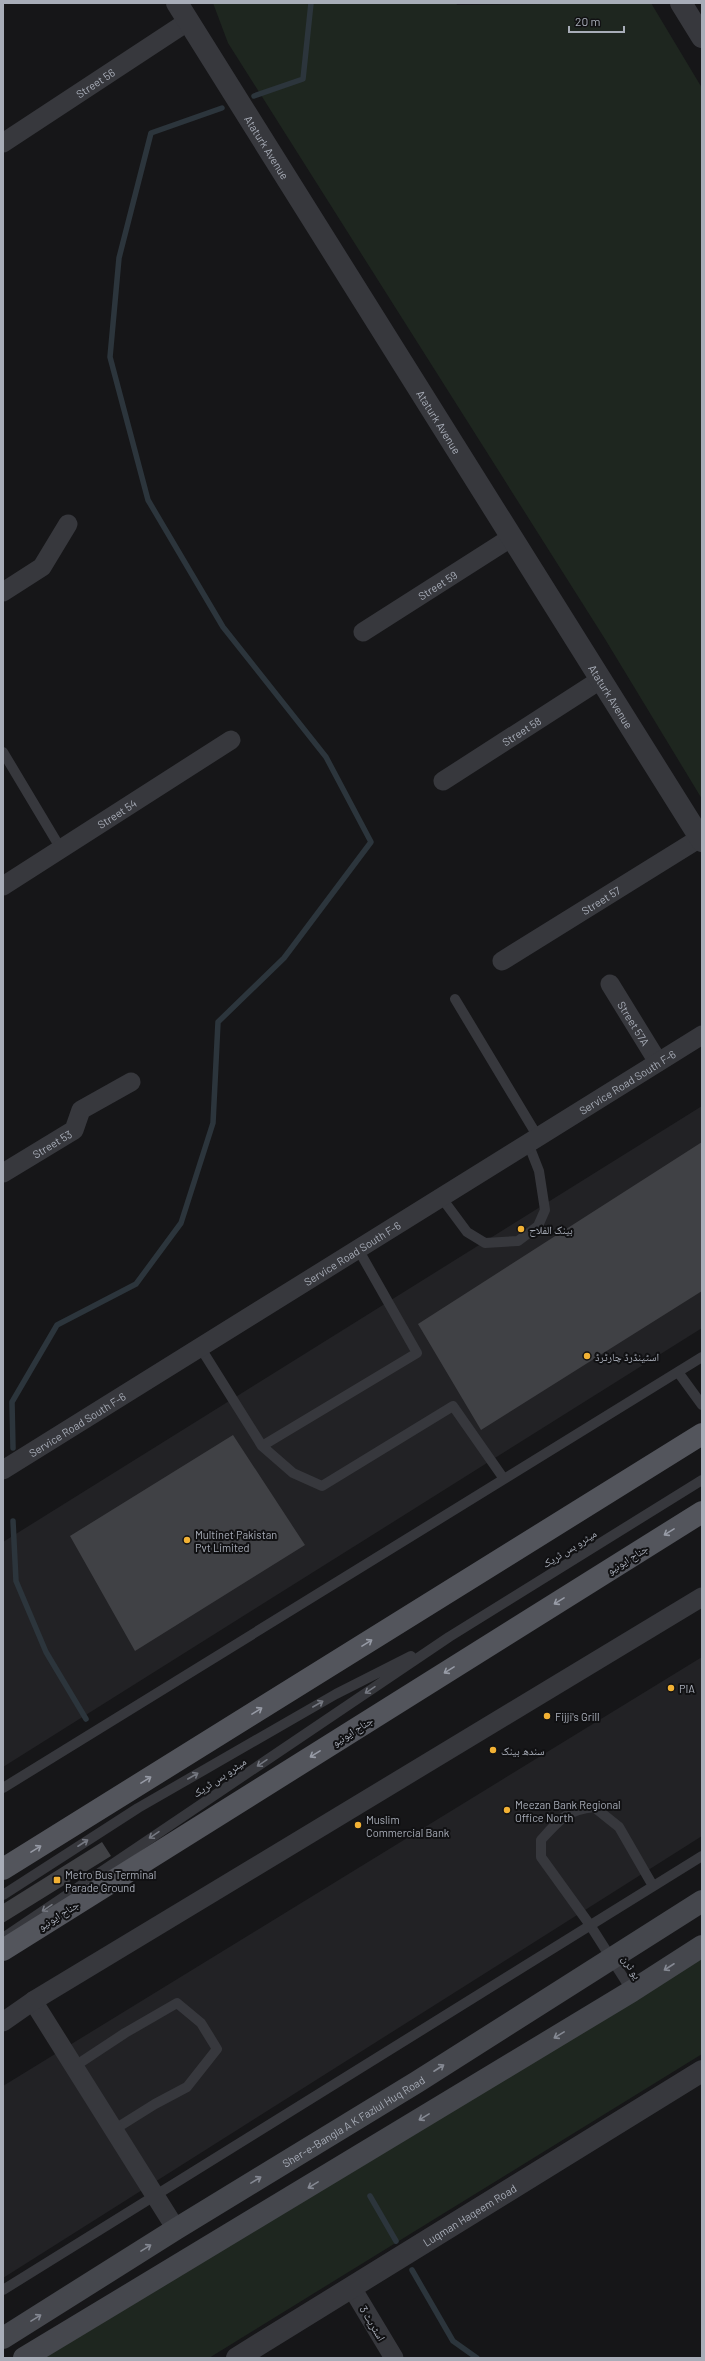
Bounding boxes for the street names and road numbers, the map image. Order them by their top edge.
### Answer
street label: Street 56 [73,65,117,100]
street label: Ataturk Avenue [242,113,292,181]
street label: Ataturk Avenue [414,387,464,456]
street label: Street 59 [415,567,459,602]
street label: Ataturk Avenue [586,662,636,731]
street label: Street 58 [499,713,543,748]
street label: Street 54 [95,796,139,831]
street label: Street 57 [579,883,622,917]
street label: Street 57A [616,999,653,1048]
street label: Service Road South F-6 [576,1047,678,1117]
street label: Street 53 [30,1127,74,1160]
street label: Service Road South F-6 [301,1218,403,1288]
street label: Service Road South F-6 [26,1389,128,1459]
street label: میٹرو بس ٹریک [539,1526,599,1571]
street label: جناح ایونیو [604,1541,650,1578]
street label: جناح ایونیو [329,1713,375,1750]
street label: میٹرو بس ٹریک [190,1754,249,1800]
street label: جناح ایونیو [35,1897,81,1934]
street label: یو ٹرن [619,1953,645,1982]
street label: Sher-e-Bangla A K Fazlul Huq Road [280,2072,427,2169]
street label: Luqman Haqeem Road [420,2181,518,2248]
street label: اسٹریٹ 3 [357,2303,389,2343]

